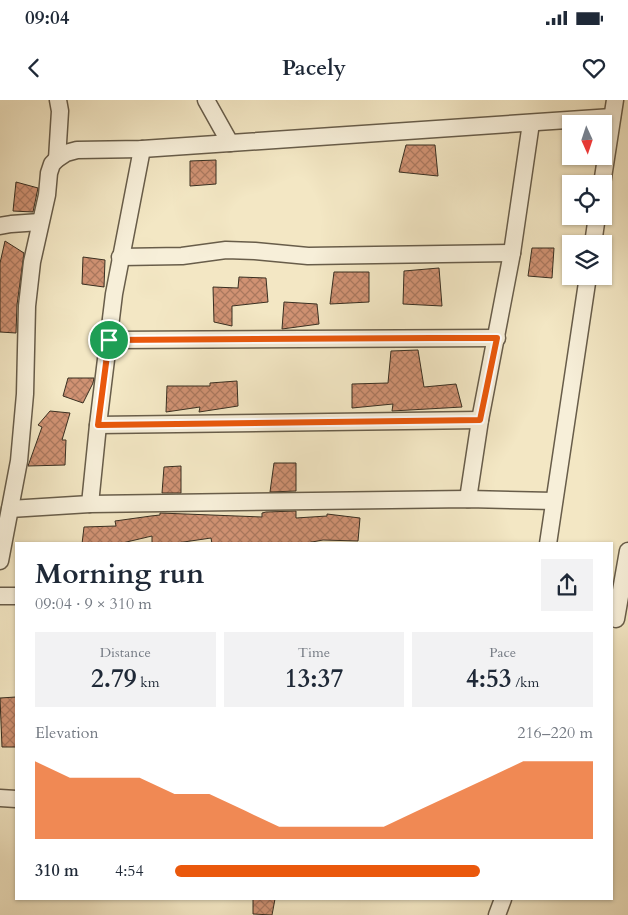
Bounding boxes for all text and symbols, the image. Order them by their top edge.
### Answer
text: 09:04 [25,5,69,31]
text: Pacely [282,53,346,83]
icon: back [20,54,48,82]
icon: heart [580,54,608,82]
north arrow [562,115,612,165]
map controls [562,115,612,285]
button: locate [562,175,612,225]
button: layers [562,235,612,285]
pin [88,319,130,361]
icon: arrive [95,326,123,354]
text: Morning run [35,555,204,593]
button: share [541,559,593,611]
text: 09:04 · 9 × 310 m [35,593,152,615]
text: Distance [100,643,151,662]
text: Time [298,643,330,662]
text: Pace [489,643,516,662]
text: 2.79 [91,662,137,696]
text: 13:37 [285,662,343,696]
text: 4:53 [466,662,512,696]
text: km [137,673,160,692]
text: /km [512,673,539,692]
text: Elevation [35,722,99,744]
text: 216–220 m [517,722,593,744]
text: 310 m [35,860,79,882]
text: 4:54 [115,860,144,882]

